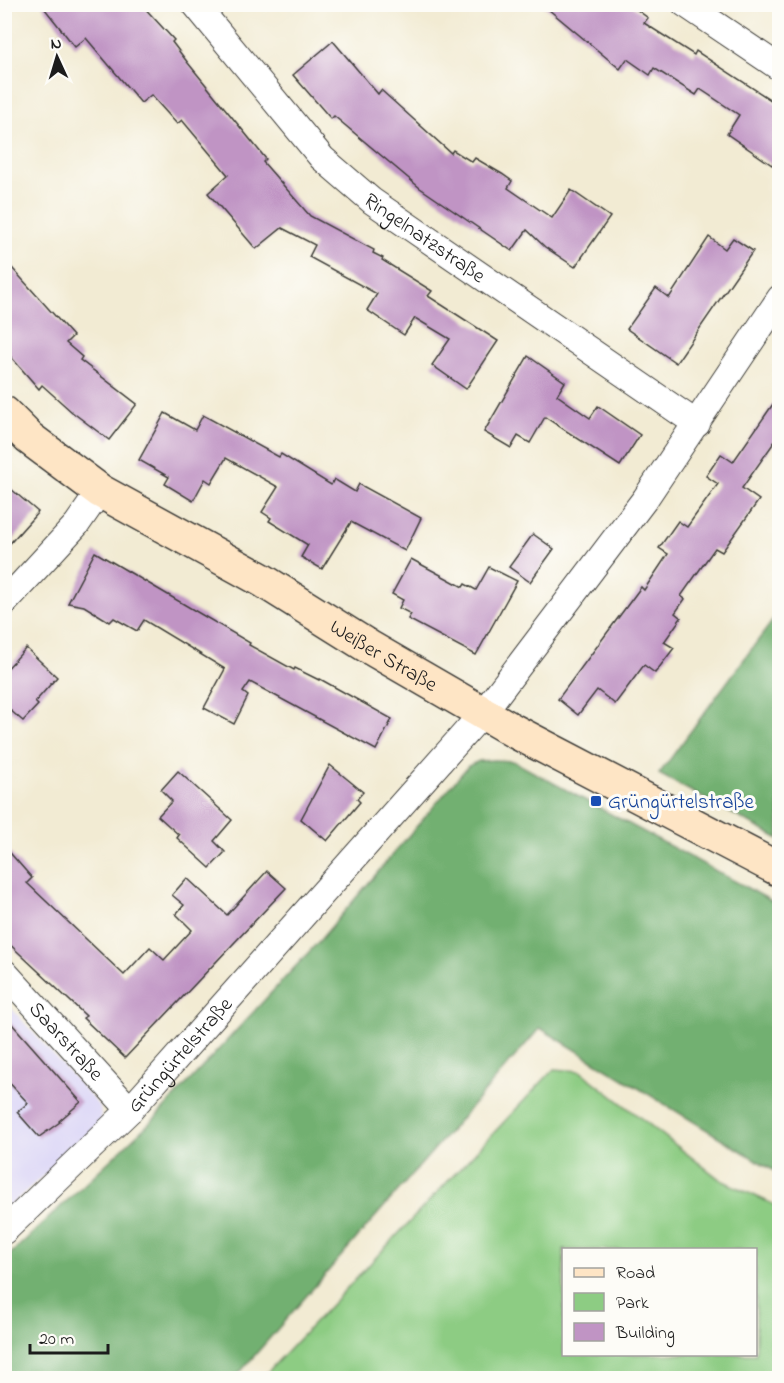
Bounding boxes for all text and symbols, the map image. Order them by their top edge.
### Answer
north arrow [27,27,87,87]
text: N [50,32,63,56]
street label: Ringelnatzstraße [356,187,491,292]
street label: Weißer Straße [323,613,443,701]
place label: Grüngürtelstraße [608,788,754,820]
marker: Grüngürtelstraße [589,794,603,808]
street label: Grüngürtelstraße [121,991,241,1120]
street label: Saarstraße [21,995,110,1089]
legend [562,1248,757,1356]
text: Road [616,1261,655,1287]
text: Park [616,1291,649,1317]
scale bar [30,1317,108,1355]
text: Building [615,1321,675,1348]
text: 20 m [39,1327,74,1353]

